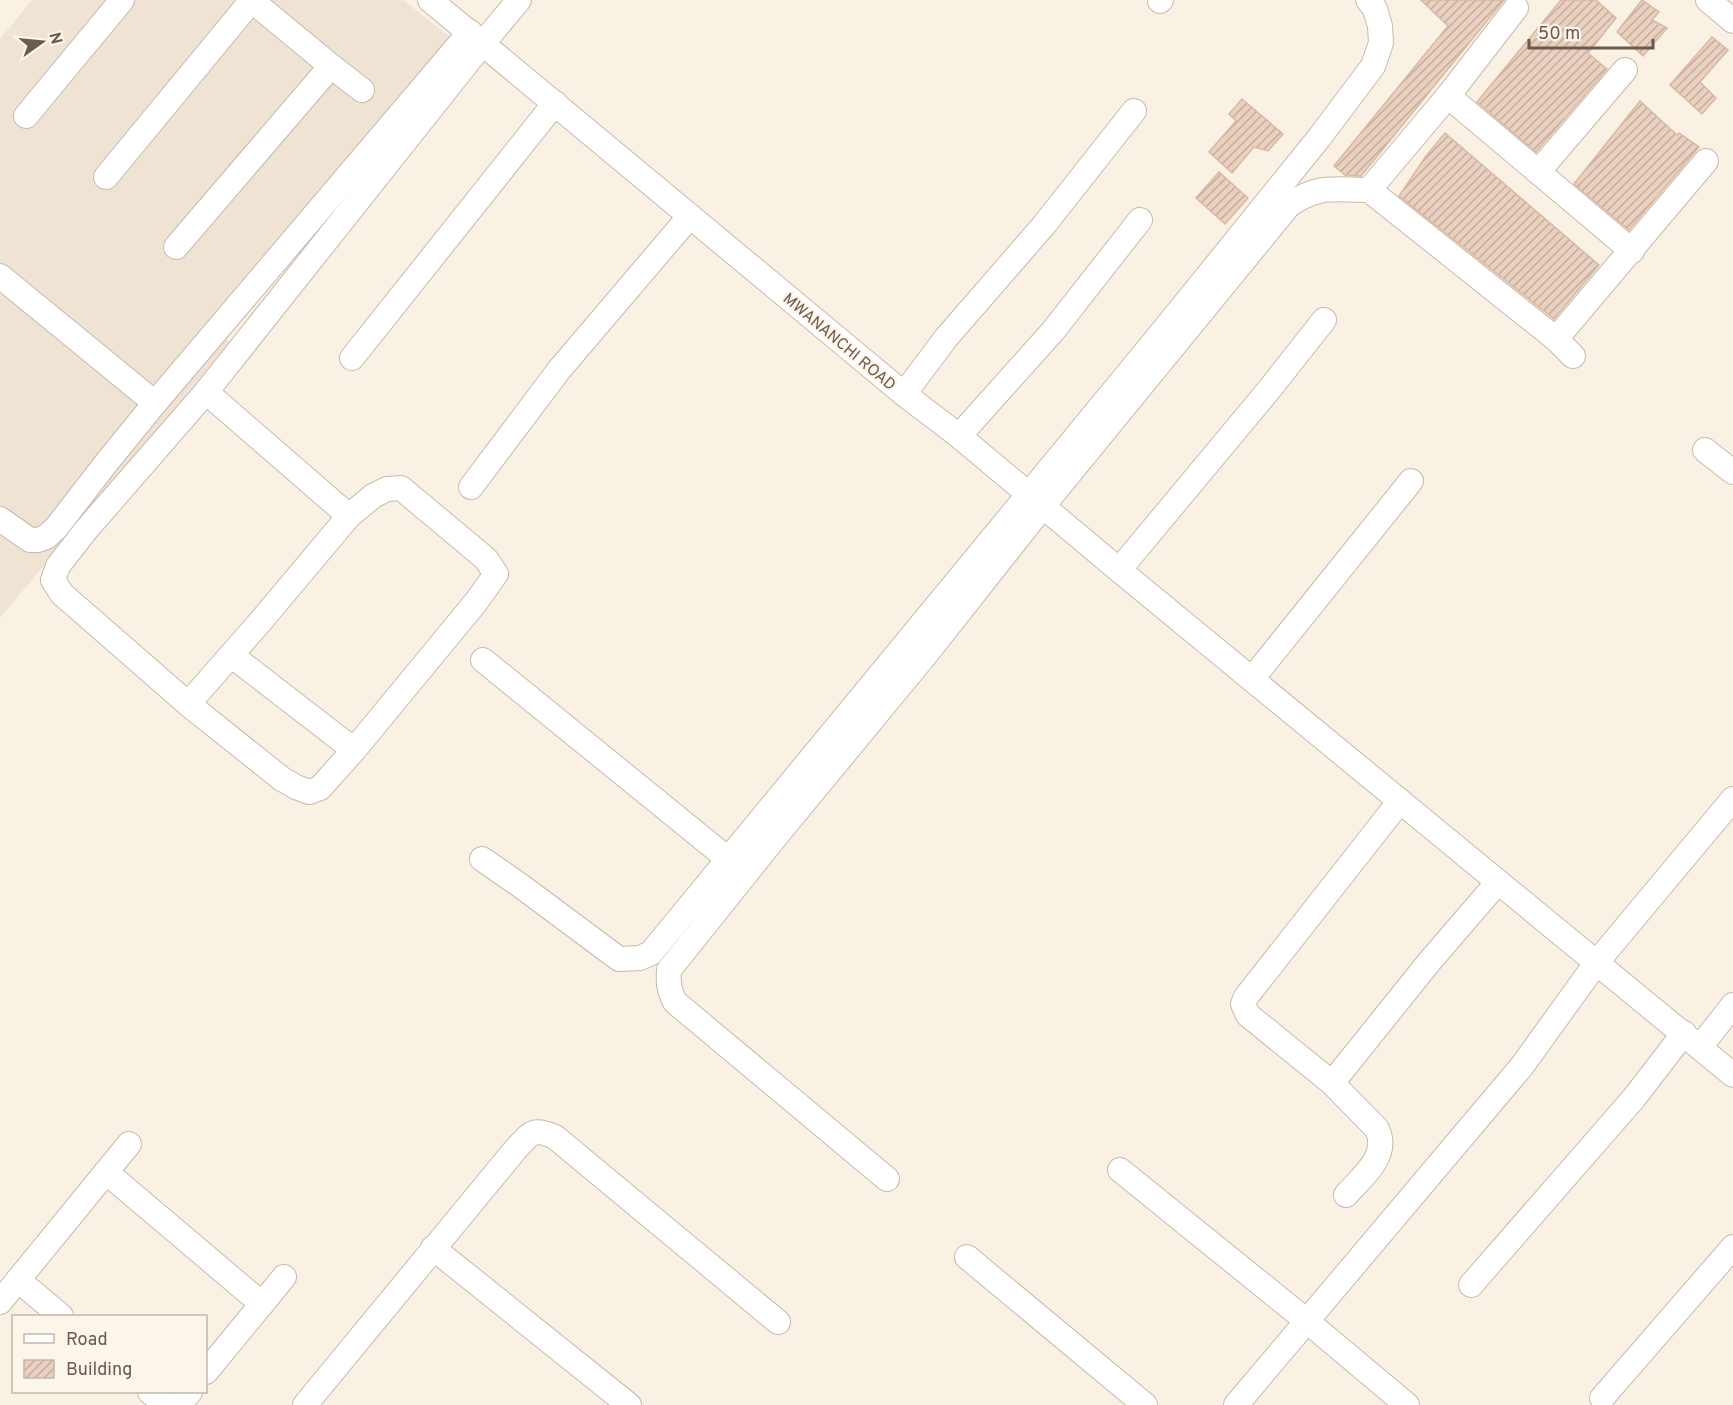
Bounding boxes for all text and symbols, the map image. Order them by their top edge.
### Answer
north arrow [12,12,72,72]
scale bar [1529,12,1654,50]
text: 50 m [1538,23,1580,46]
text: N [43,30,66,47]
street label: MWANANCHI ROAD [778,289,899,396]
legend [12,1315,207,1393]
text: Road [66,1329,108,1352]
text: Building [66,1359,132,1382]

